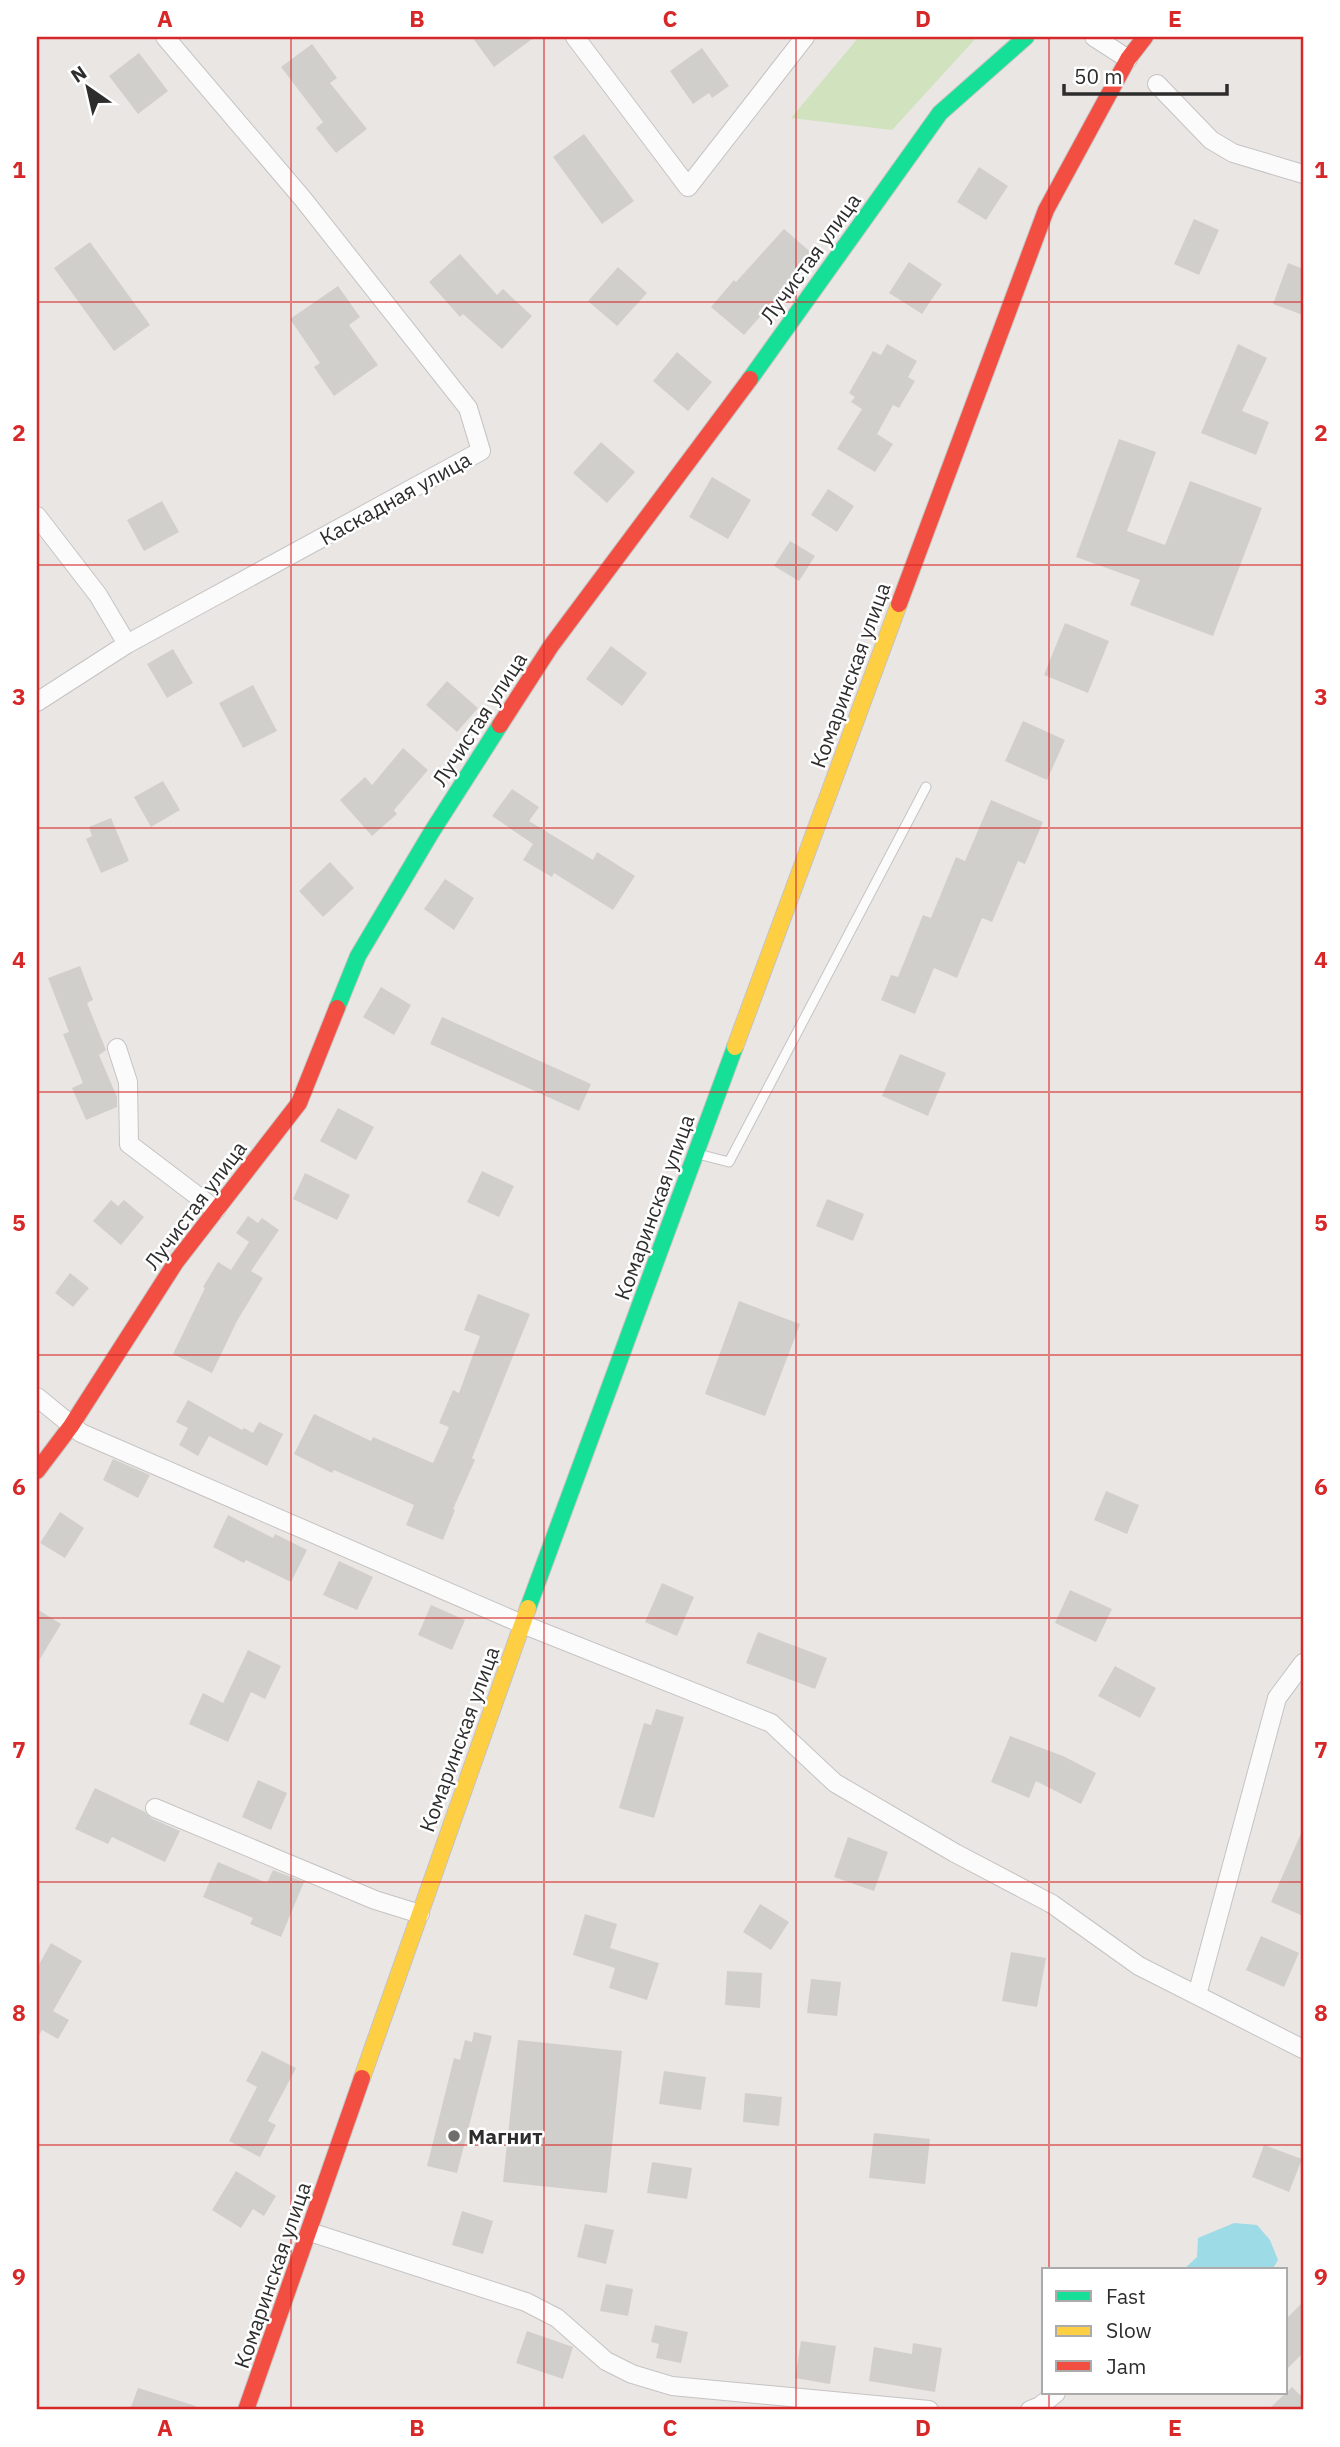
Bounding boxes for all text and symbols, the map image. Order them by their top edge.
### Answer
text: A [157,3,173,33]
text: B [409,3,425,33]
text: C [663,3,678,33]
text: D [915,3,931,33]
text: E [1168,3,1182,33]
north arrow [52,52,122,122]
scale bar [1064,52,1226,96]
text: N [66,60,91,88]
text: 50 m [1074,62,1123,90]
text: 1 [12,154,26,184]
text: 1 [1314,154,1328,184]
street label: Лучистая улица [753,187,867,329]
text: 2 [12,417,26,447]
text: 2 [1314,417,1328,447]
street label: Каскадная улица [314,445,476,551]
street label: Комаринская улица [803,578,897,772]
street label: Лучистая улица [425,647,533,791]
text: 3 [12,681,26,711]
text: 3 [1314,681,1328,711]
text: 4 [12,944,26,974]
text: 4 [1314,944,1328,974]
street label: Комаринская улица [607,1110,701,1304]
street label: Лучистая улица [137,1135,253,1275]
text: 5 [12,1207,26,1237]
text: 5 [1314,1207,1328,1237]
text: 6 [12,1471,26,1501]
text: 6 [1314,1471,1328,1501]
street label: Комаринская улица [412,1642,506,1836]
text: 7 [12,1734,26,1764]
text: 7 [1314,1734,1328,1764]
text: 8 [12,1997,26,2027]
text: 8 [1314,1997,1328,2027]
place label: Магнит [468,2122,543,2150]
marker: Магнит [446,2128,462,2144]
street label: Комаринская улица [227,2178,317,2372]
text: 9 [12,2261,26,2291]
text: 9 [1314,2261,1328,2291]
legend [1042,2268,1288,2394]
text: Fast [1106,2282,1146,2310]
text: Slow [1106,2316,1152,2344]
text: Jam [1106,2352,1146,2380]
text: A [157,2412,173,2442]
text: B [409,2412,425,2442]
text: C [663,2412,678,2442]
text: D [915,2412,931,2442]
text: E [1168,2412,1182,2442]

